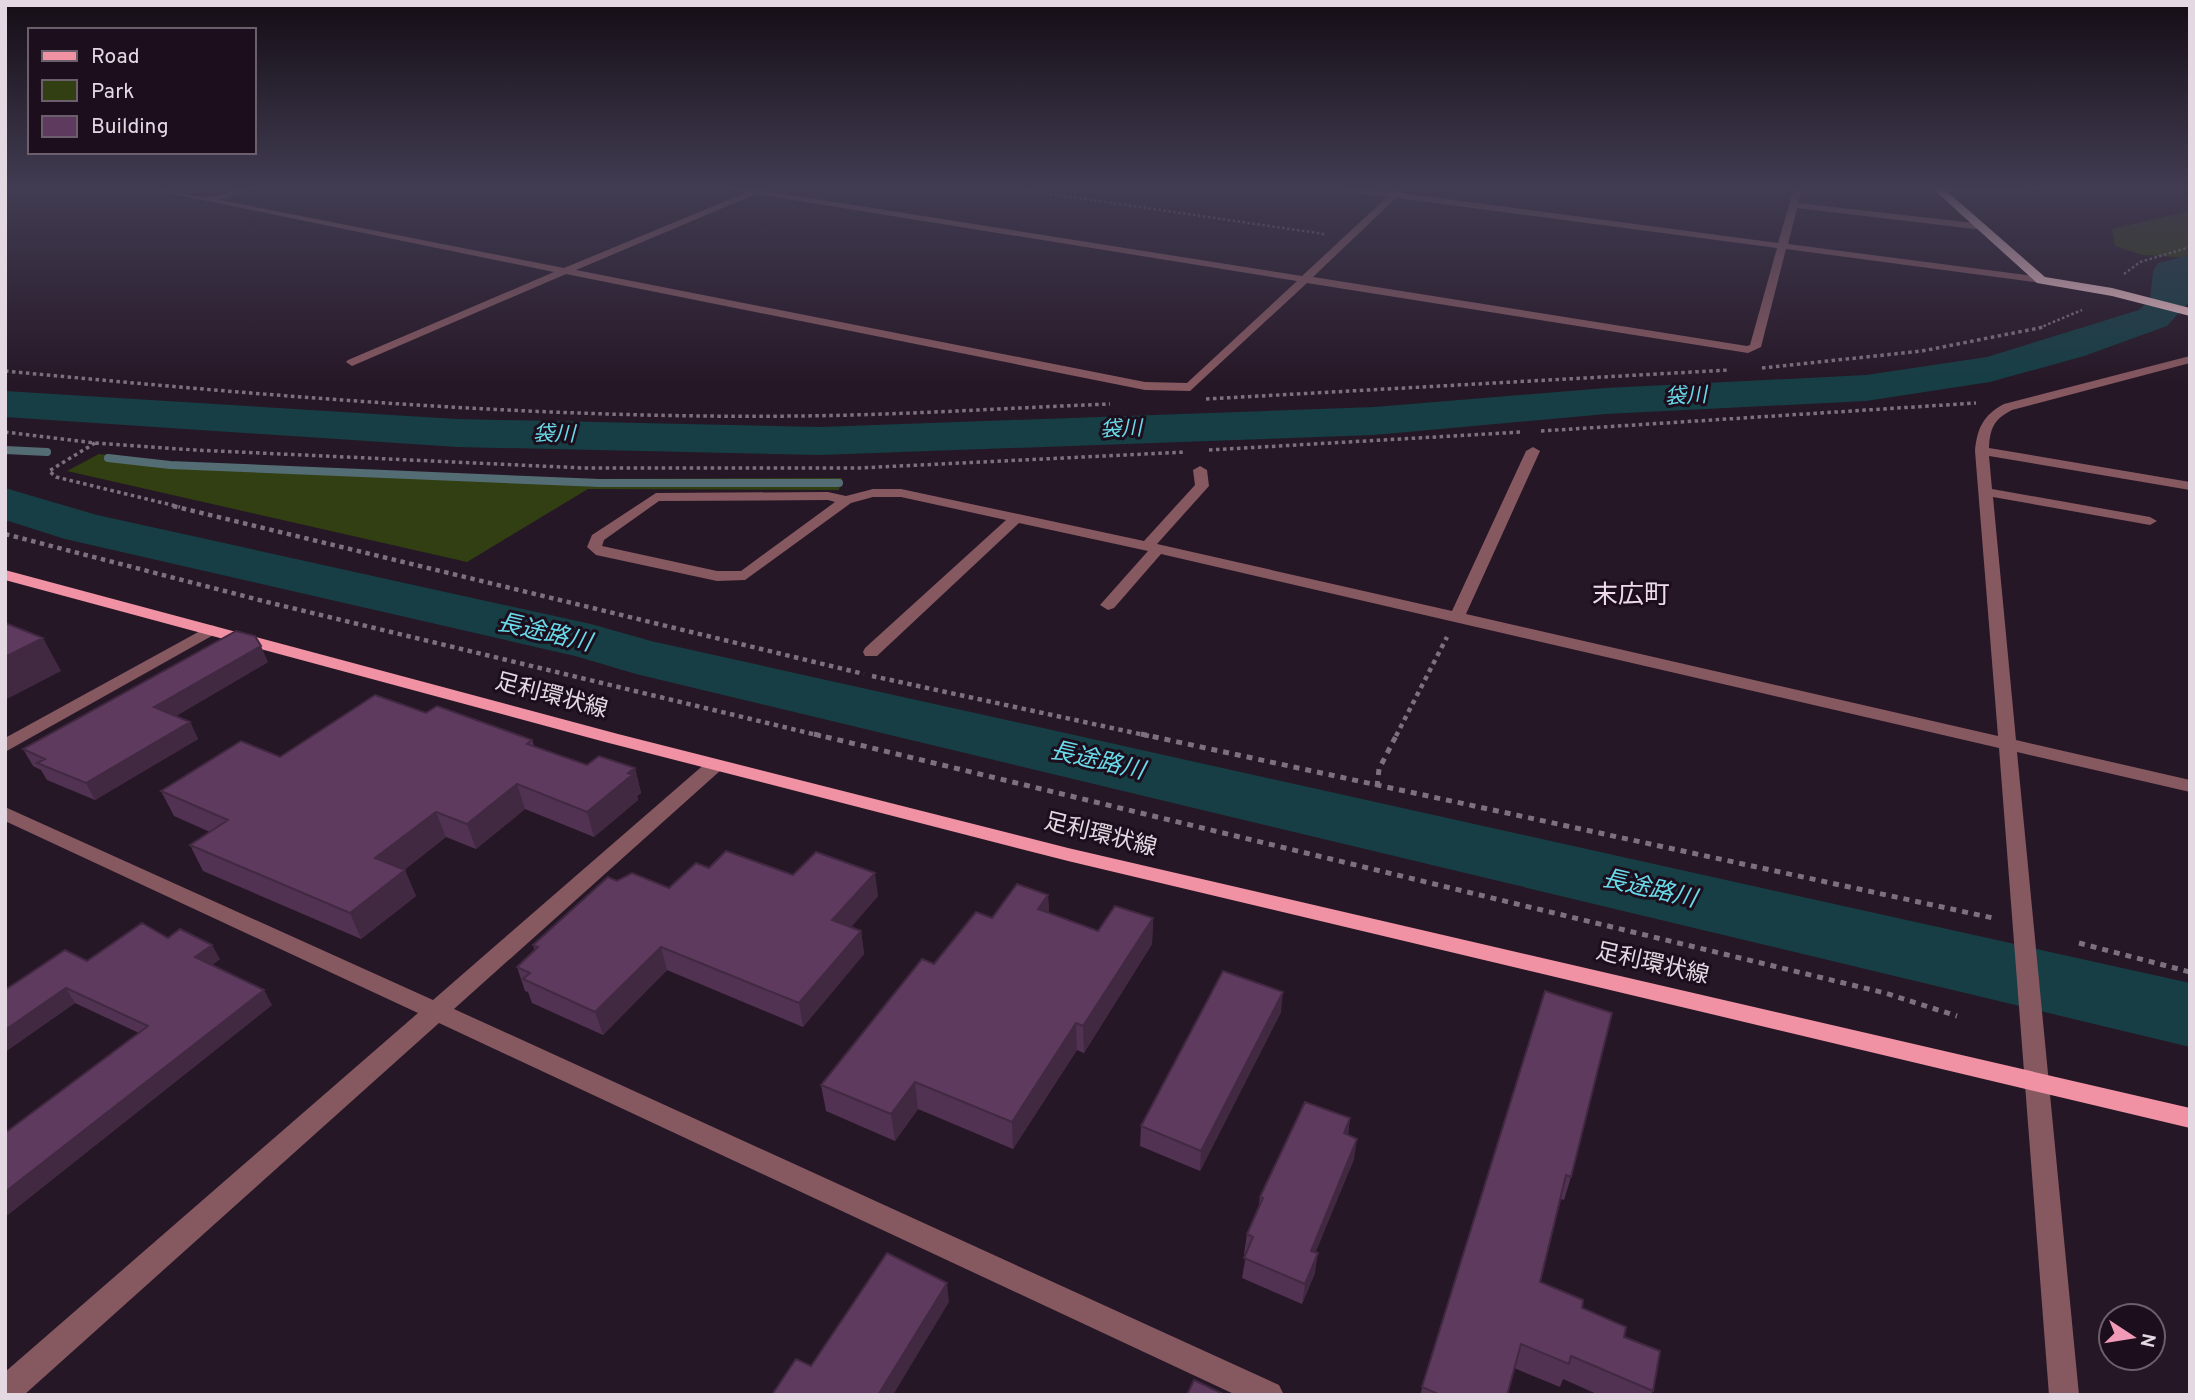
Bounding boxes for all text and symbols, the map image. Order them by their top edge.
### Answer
legend [28,28,256,154]
text: Road [91,44,140,71]
text: Park [91,79,134,106]
text: Building [91,114,169,141]
water label: 袋川 [1664,382,1710,412]
water label: 袋川 [1100,416,1144,444]
water label: 袋川 [533,421,577,449]
district label: 末広町 [1592,580,1670,613]
water label: 長途路川 [494,609,597,660]
street label: 足利環状線 [492,668,610,726]
water label: 長途路川 [1047,737,1150,788]
street label: 足利環状線 [1041,808,1159,864]
water label: 長途路川 [1599,865,1702,916]
street label: 足利環状線 [1593,938,1711,992]
north arrow [2097,1302,2167,1372]
text: N [2134,1331,2160,1349]

